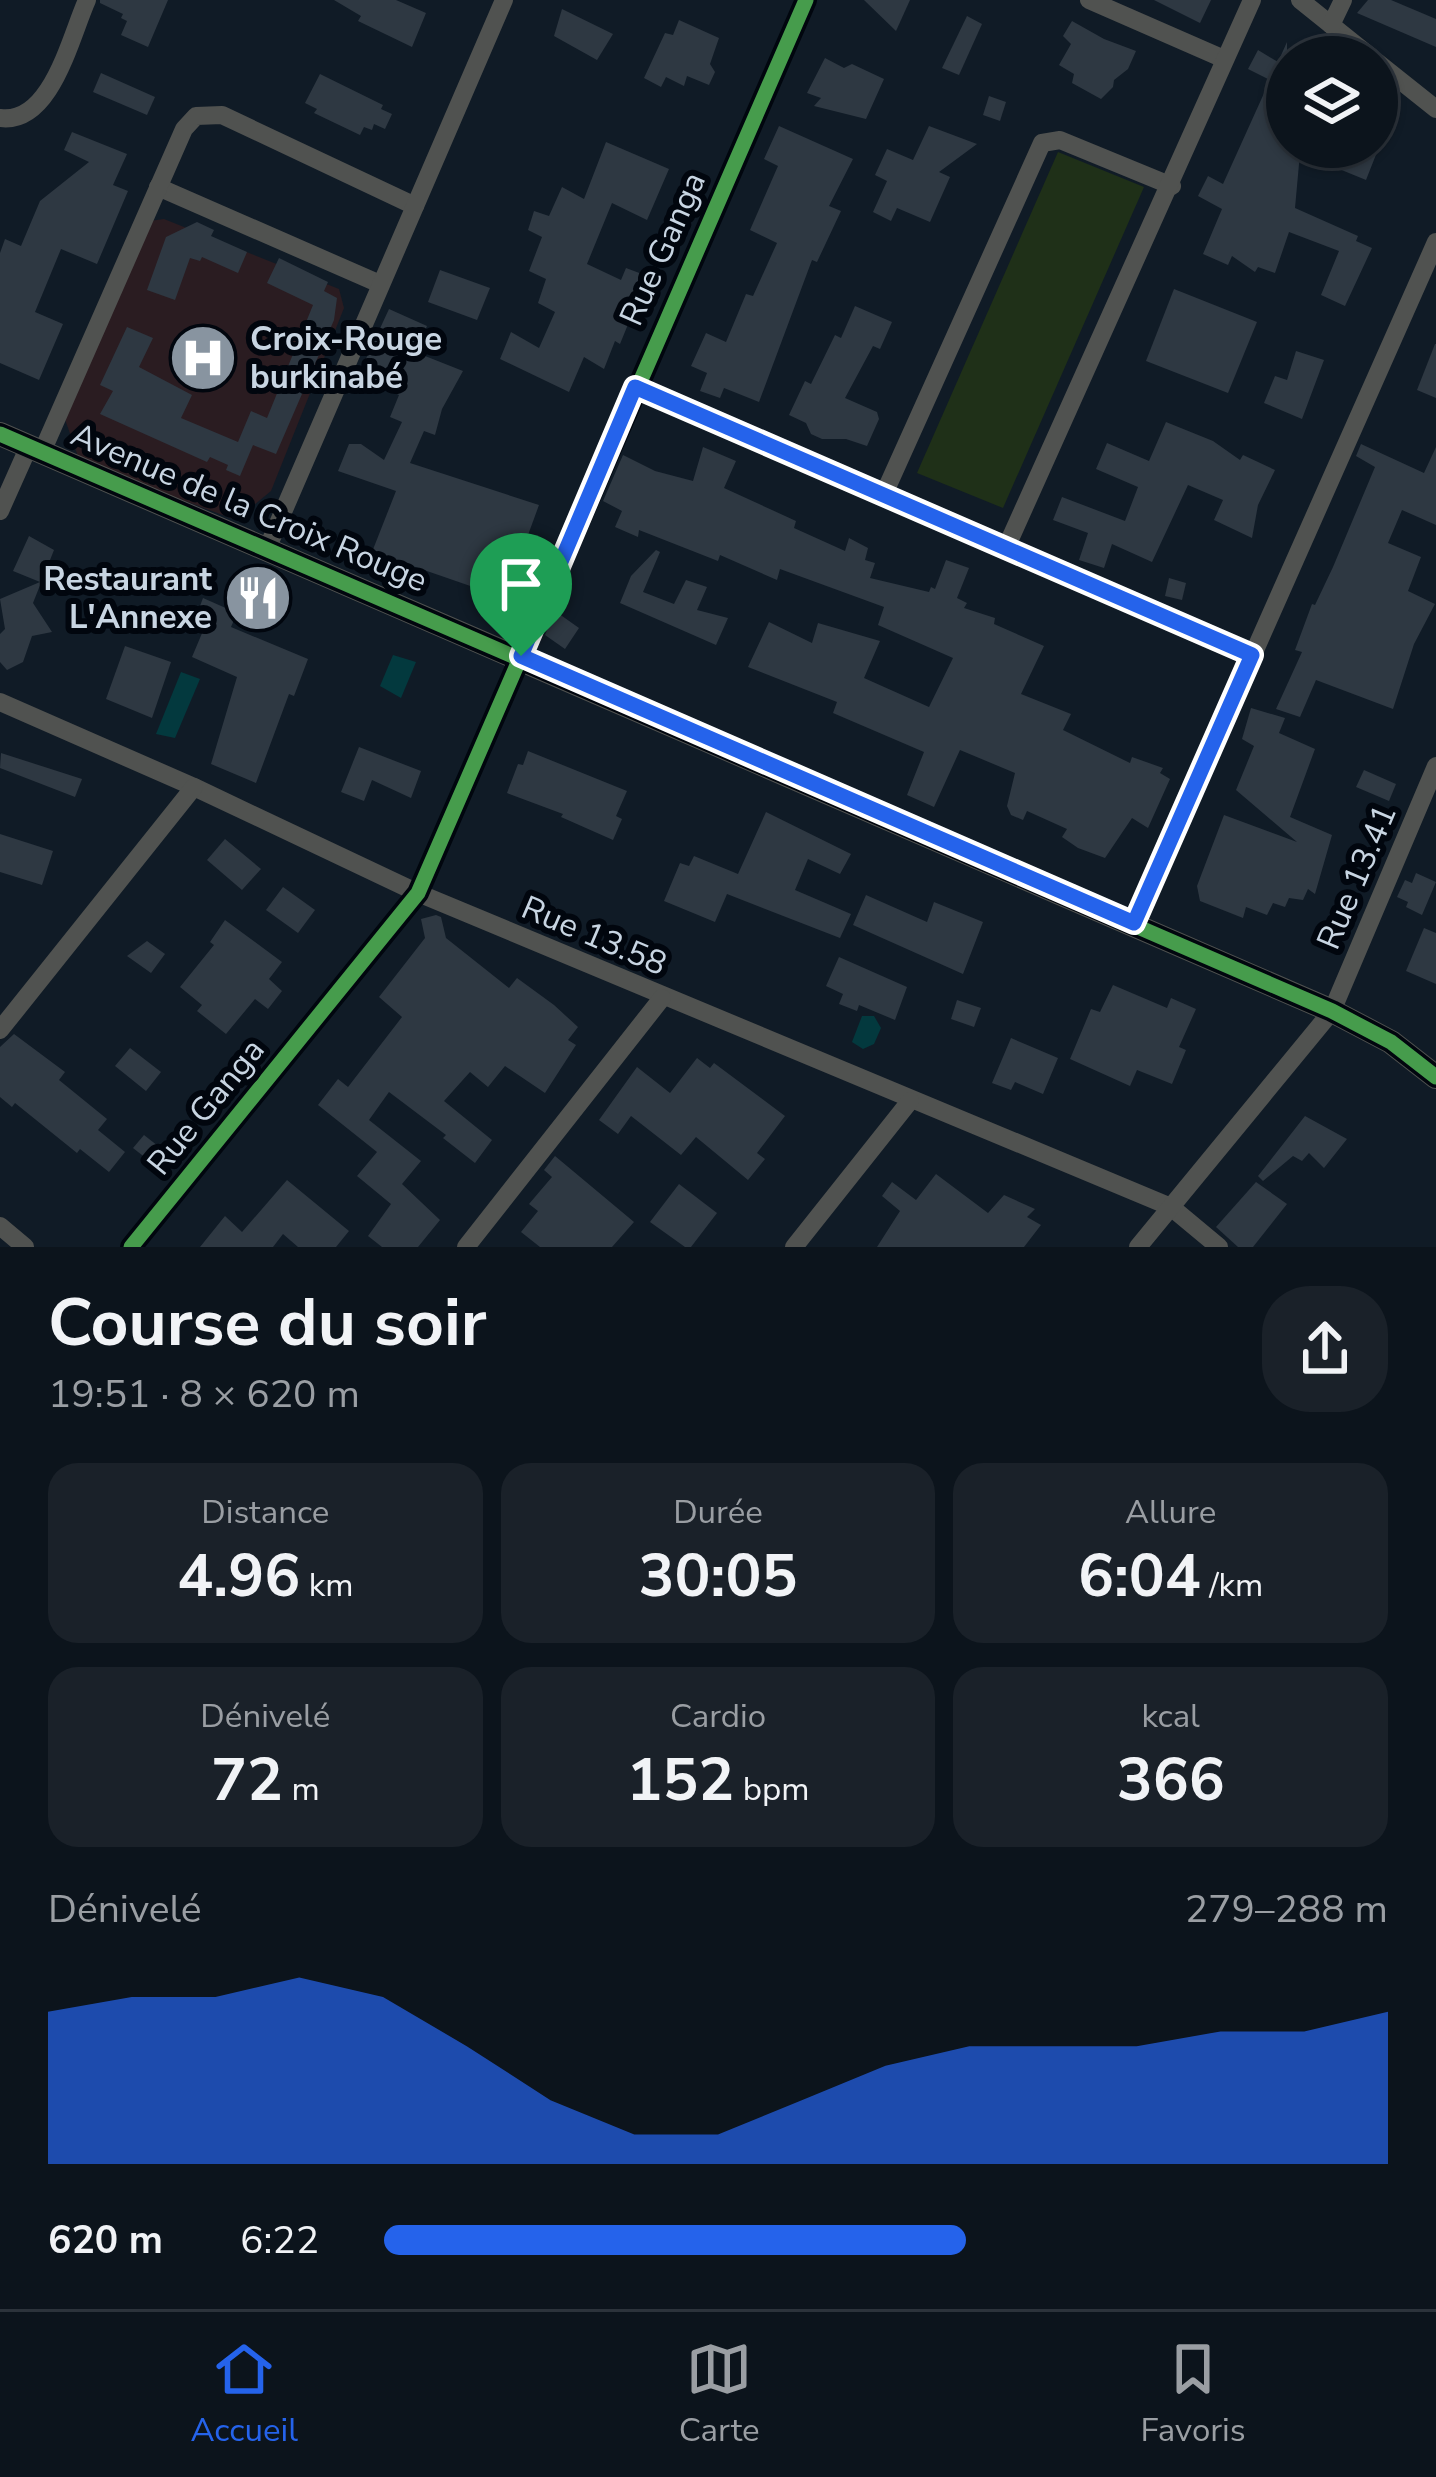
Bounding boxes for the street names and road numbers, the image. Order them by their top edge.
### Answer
street label: Rue Ganga [609,165,717,333]
street label: Avenue de la Croix Rouge [64,412,434,604]
street label: Rue 13.41 [1306,798,1408,956]
street label: Rue 13.58 [515,885,673,987]
street label: Rue Ganga [137,1029,275,1185]

